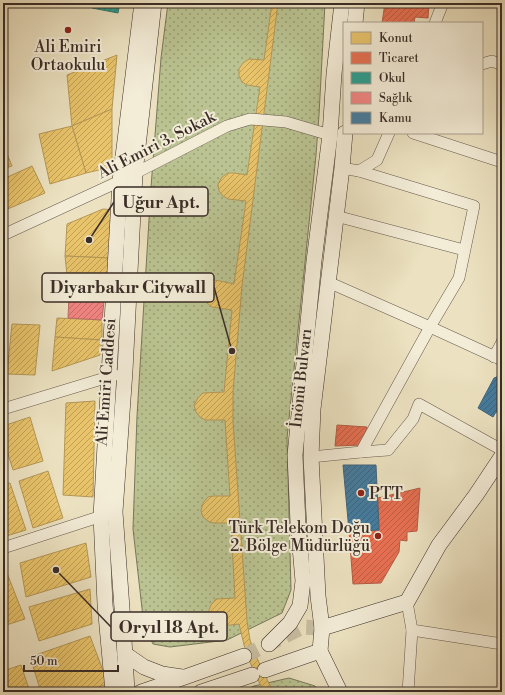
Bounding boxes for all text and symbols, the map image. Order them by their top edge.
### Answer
legend [343,22,483,134]
marker: Ali Emiri Ortaokulu [63,25,73,35]
text: Konut [379,31,413,46]
place label: Ali Emiri Ortaokulu [31,37,105,75]
text: Ticaret [379,51,420,66]
text: Okul [379,71,406,86]
text: Sağlık [379,91,413,106]
street label: Ali Emiri 3. Sokak [93,106,220,184]
text: Kamu [379,111,412,126]
callout: Uğur Apt. [114,187,208,216]
text: Uğur Apt. [122,192,200,214]
callout: Diyarbakır Citywall [42,273,214,302]
text: Diyarbakır Citywall [50,277,207,299]
street label: Ali Emiri Caddesi [91,317,120,448]
street label: İnönü Bulvarı [284,327,316,429]
place label: PTT [369,484,403,504]
marker: PTT [356,488,366,498]
place label: Türk Telekom Doğu 2. Bölge Müdürlüğü [229,518,370,556]
marker: Türk Telekom Doğu 2. Bölge Müdürlüğü [373,531,383,541]
callout: Oryıl 18 Apt. [111,612,227,641]
text: Oryıl 18 Apt. [119,617,219,639]
scale bar [24,647,118,673]
text: 50 m [30,654,58,669]

